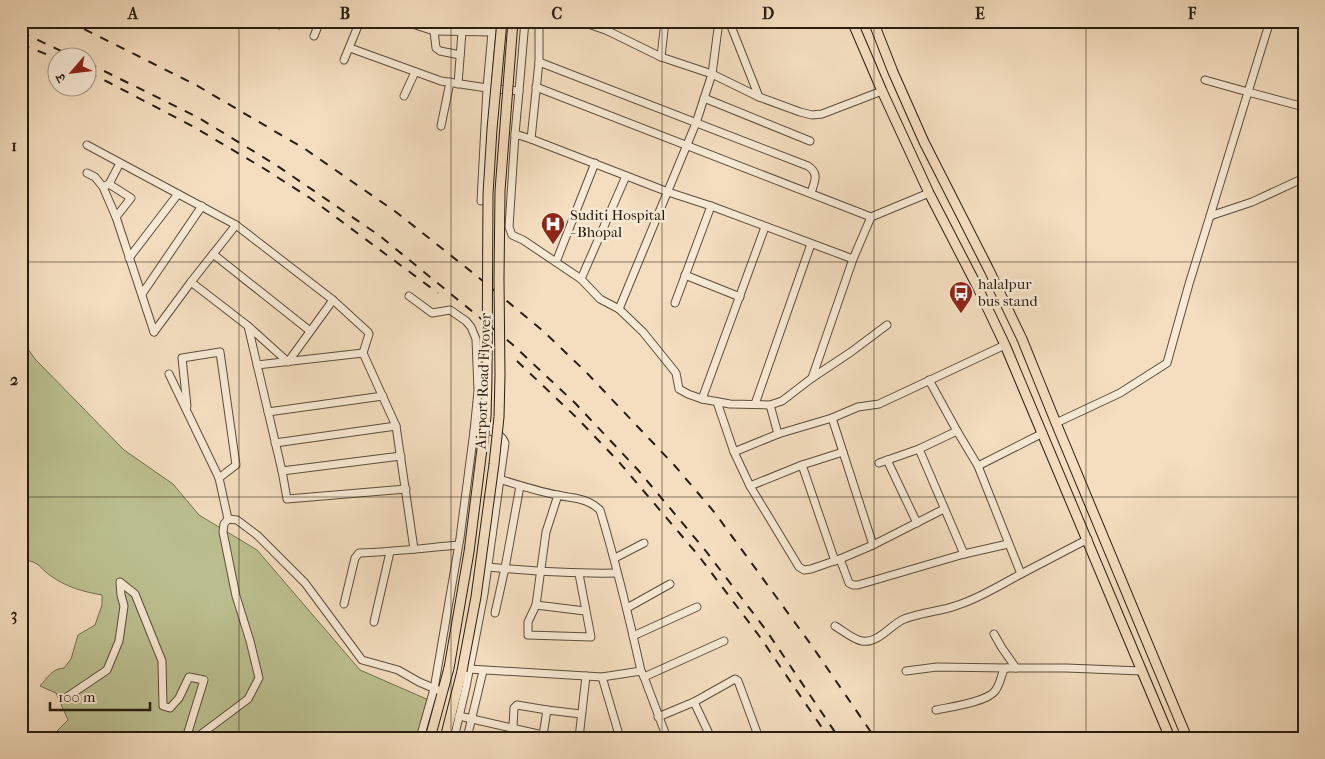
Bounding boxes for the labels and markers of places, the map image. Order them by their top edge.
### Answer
place label: Suditi Hospital - Bhopal [570,206,665,241]
hospital icon: Suditi Hospital - Bhopal [540,211,566,245]
place label: halalpur bus stand [977,275,1038,310]
bus stop icon: halalpur bus stand [948,280,974,314]

